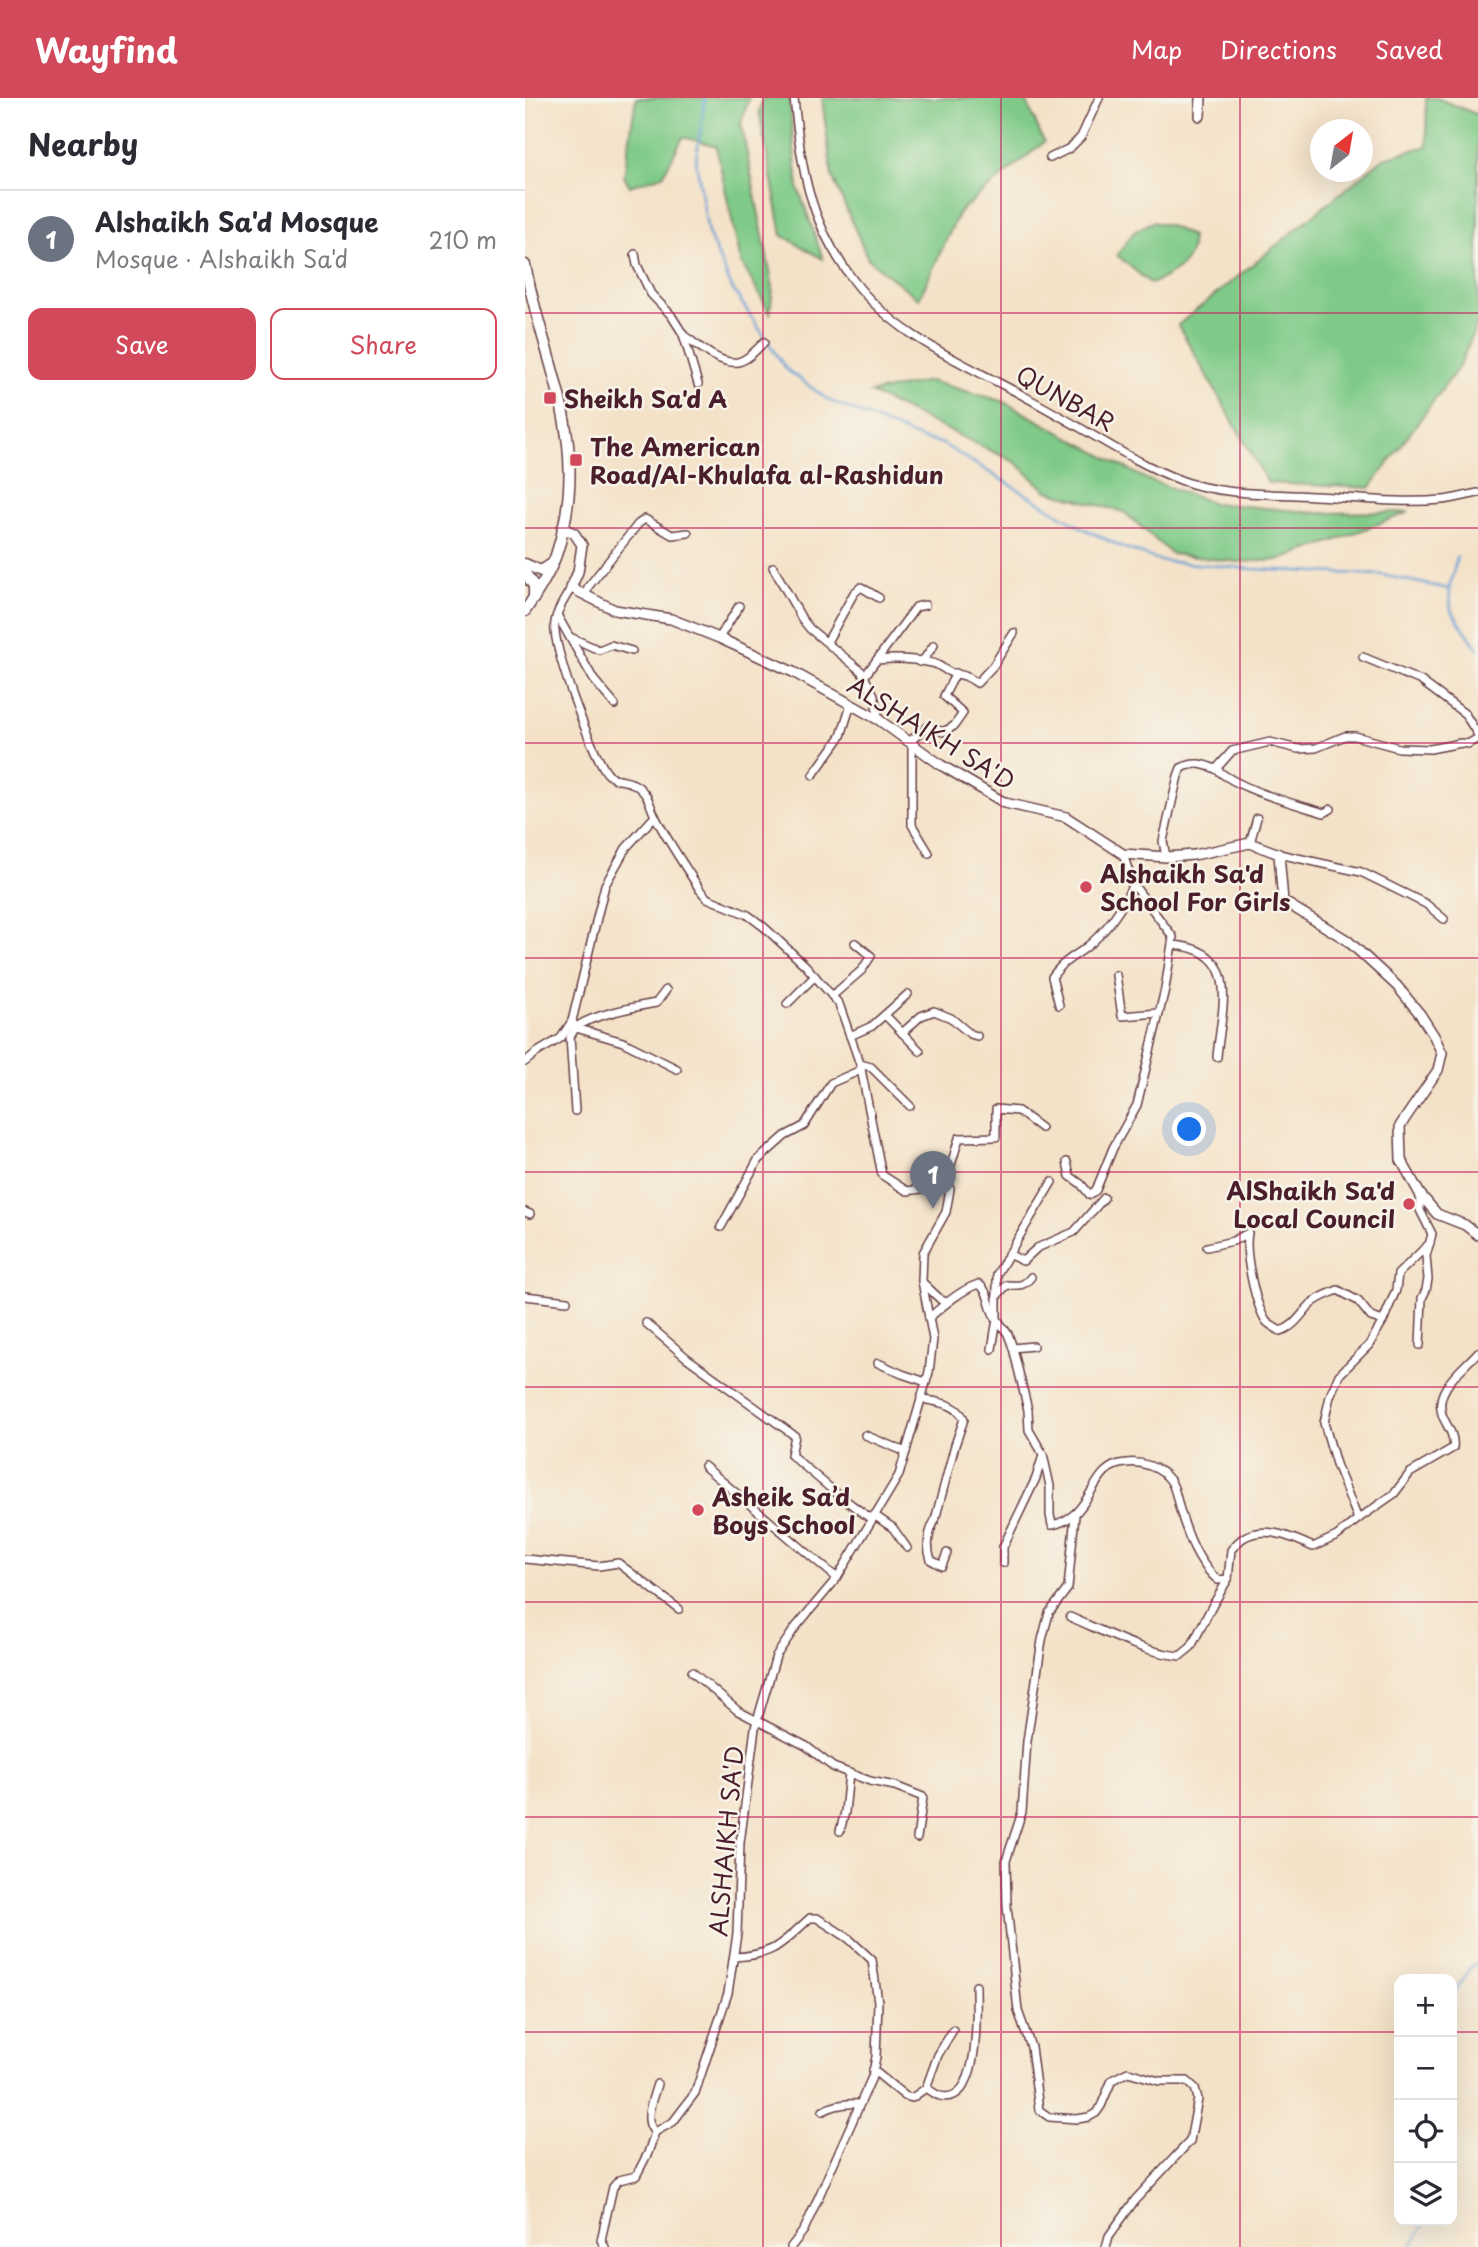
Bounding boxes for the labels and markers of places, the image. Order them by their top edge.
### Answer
place label: Sheikh Sa'd A [564,380,727,416]
marker: Sheikh Sa'd A [542,390,558,406]
place label: The American Road/Al-Khulafa al-Rashidun [590,428,944,492]
marker: The American Road/Al-Khulafa al-Rashidun [568,452,584,468]
place label: Alshaikh Sa'd School For Girls [1100,855,1291,919]
marker: Alshaikh Sa'd School For Girls [1078,879,1094,895]
pin: 1 [910,1151,956,1209]
place label: AlShaikh Sa'd Local Council [1227,1172,1395,1236]
marker: AlShaikh Sa'd Local Council [1401,1196,1417,1212]
place label: Asheik Sa’d Boys School [711,1478,855,1542]
marker: Asheik Sa’d Boys School [690,1502,706,1518]

